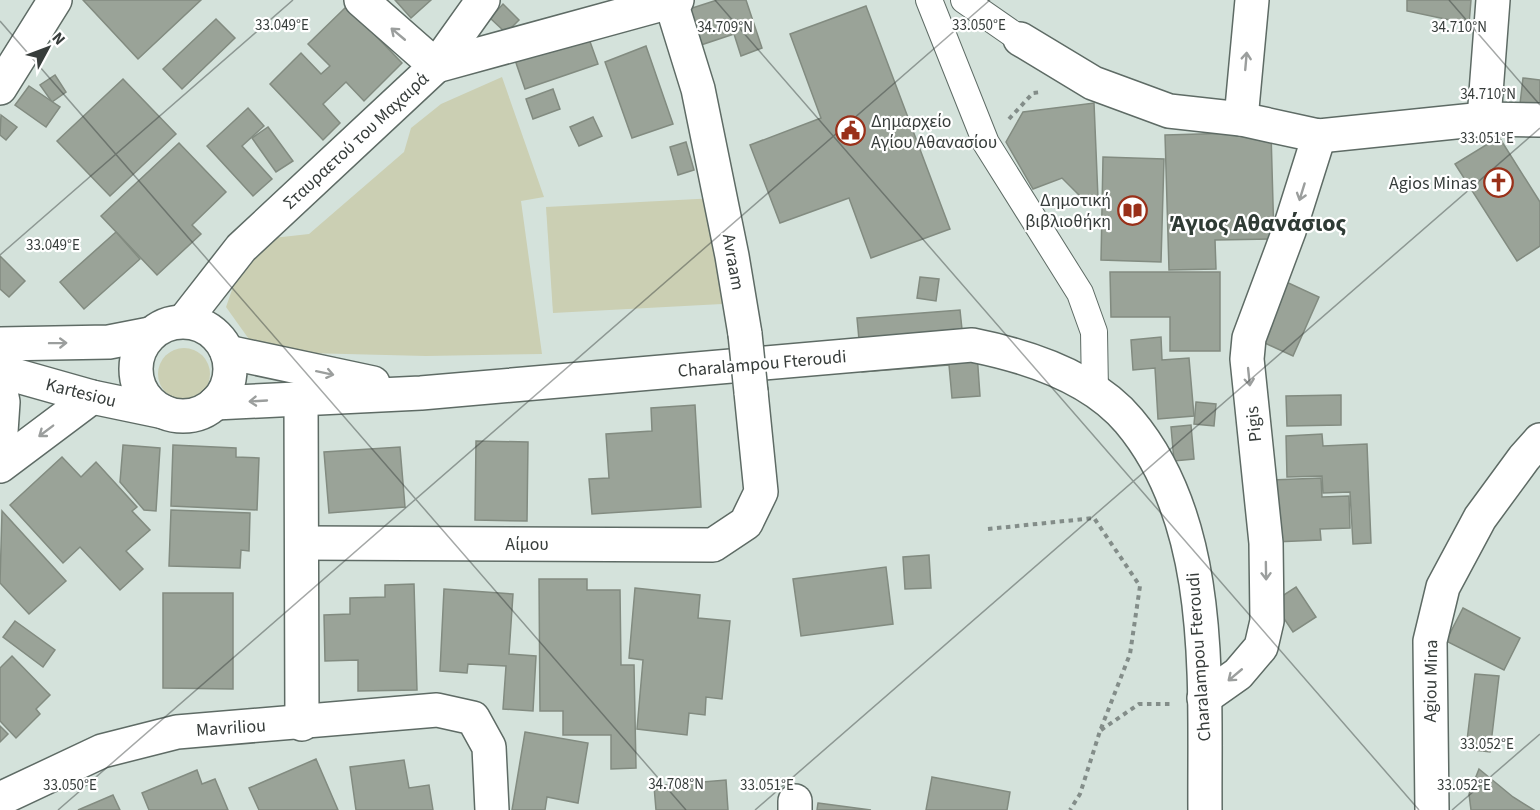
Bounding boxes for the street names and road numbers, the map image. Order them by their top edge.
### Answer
street label: Σταυραετού του Μαχαιρά [278,67,434,215]
street label: Avraam [716,232,750,292]
street label: Charalampou Fteroudi [677,344,847,384]
street label: Kartesiou [43,372,119,414]
street label: Pigis [1240,405,1268,443]
street label: Αίμου [505,532,549,557]
street label: Charalampou Fteroudi [1181,572,1217,742]
street label: Agiou Mina [1418,639,1444,723]
street label: Mavriliou [195,713,267,743]

